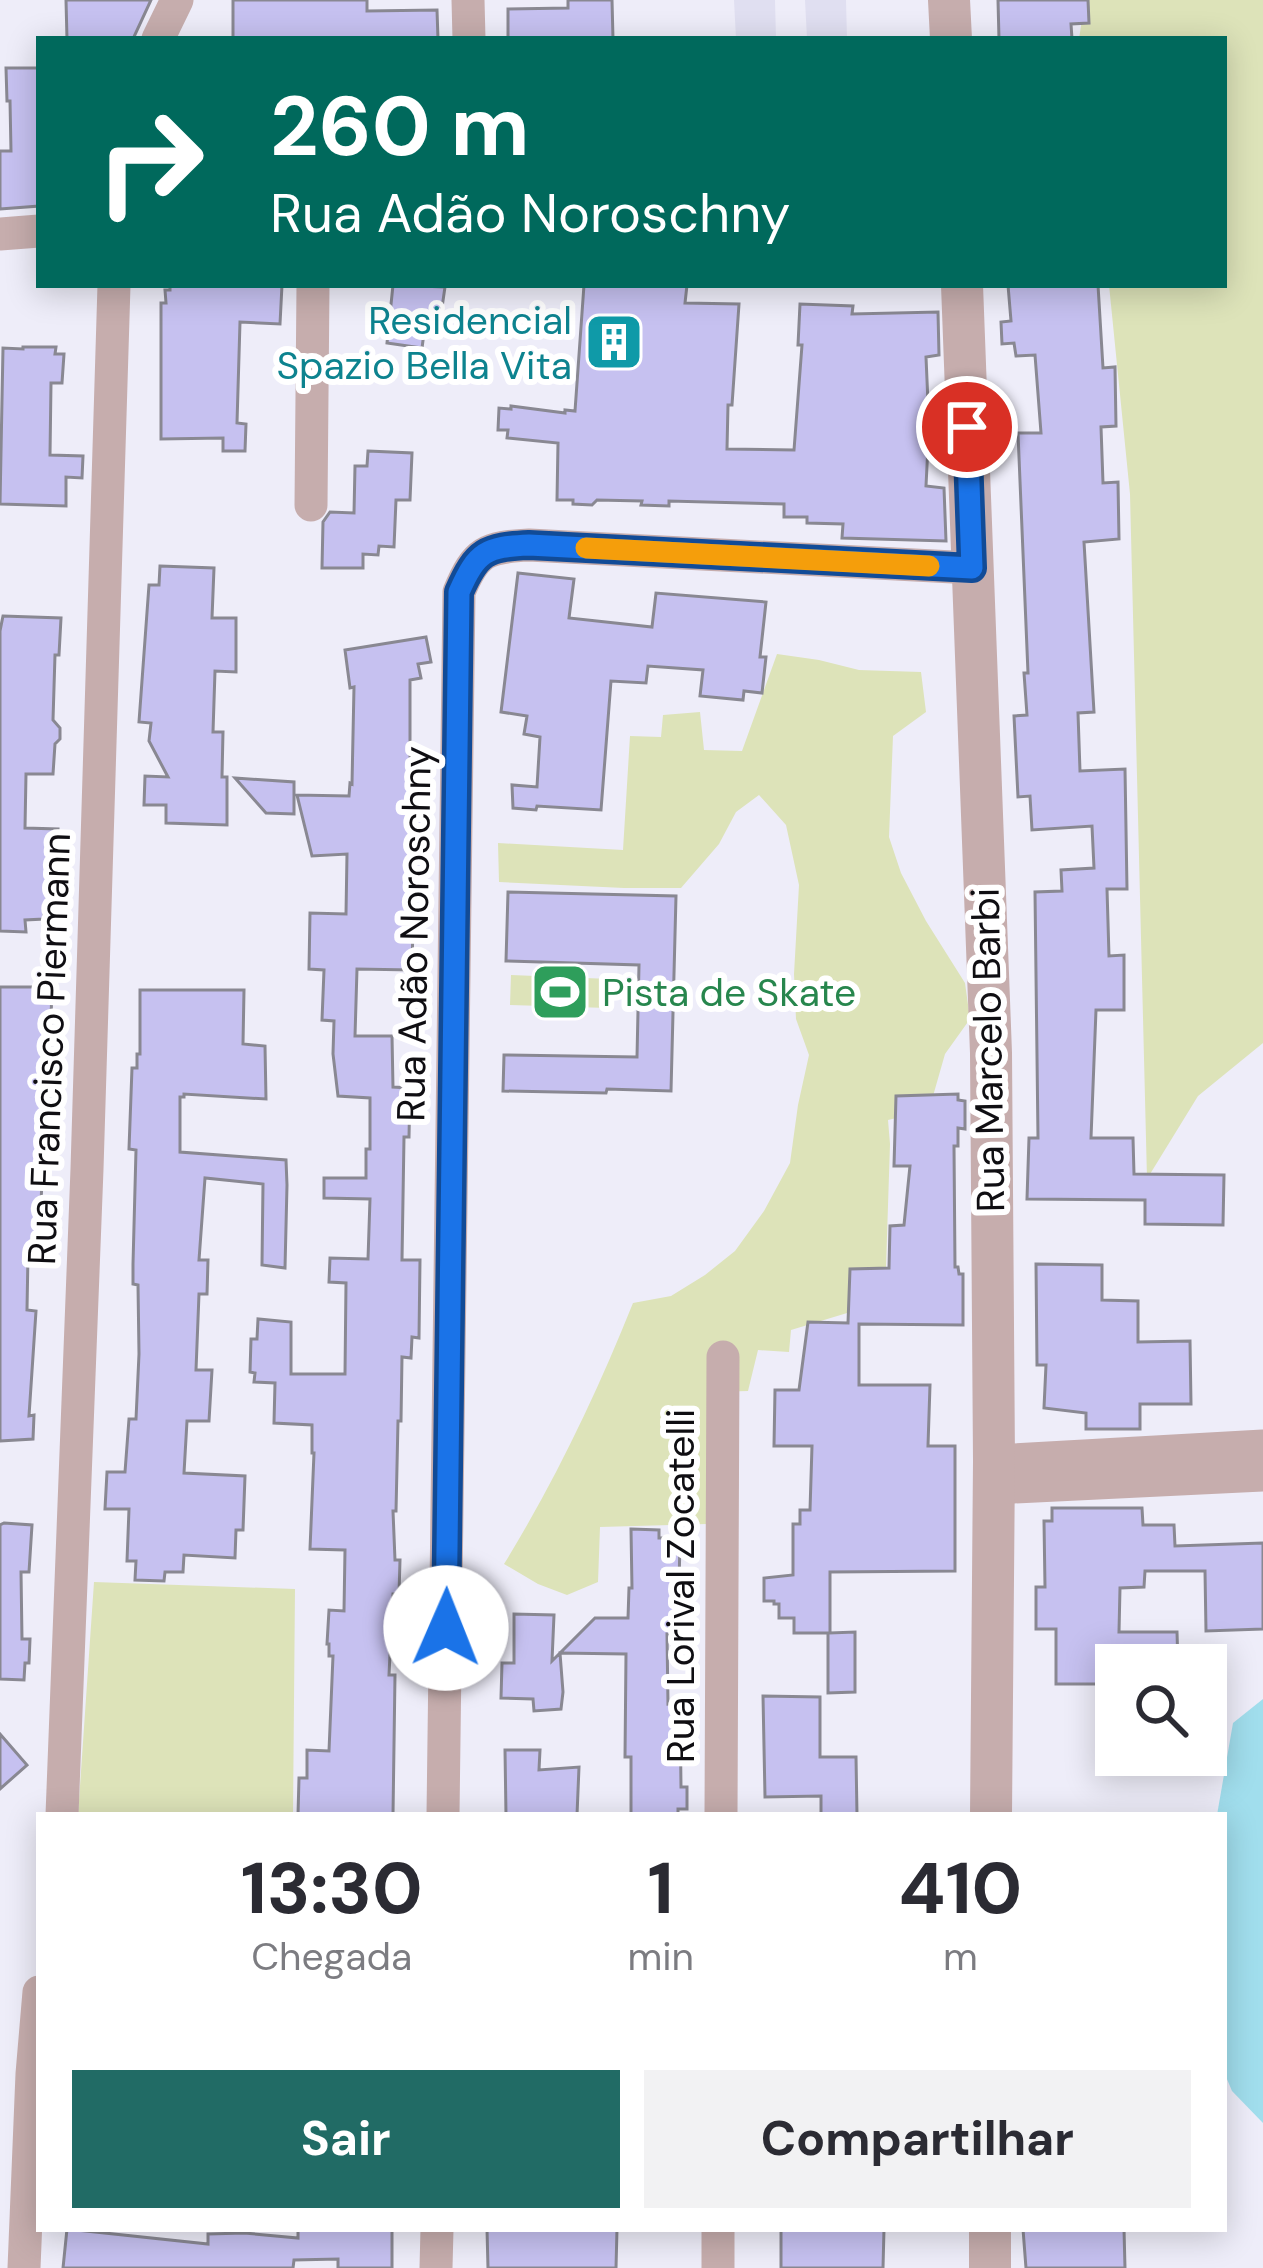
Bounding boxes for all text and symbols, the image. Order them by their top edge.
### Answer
text: 260 m [270,72,530,181]
icon: right [72,84,228,240]
text: Rua Adão Noroschny [270,178,790,249]
place label: Residencial Spazio Bella Vita [276,295,572,391]
building icon: Residencial Spazio Bella Vita [583,311,645,373]
pin [916,376,1018,478]
icon: arrive [934,394,1000,460]
street label: Rua Adão Noroschny [385,746,443,1122]
street label: Rua Francisco Piermann [16,832,82,1266]
street label: Rua Marcelo Barbi [960,887,1016,1213]
sports icon: Pista de Skate [529,961,591,1023]
place label: Pista de Skate [602,967,856,1018]
street label: Rua Lorival Zocatelli [655,1409,706,1763]
position arrow [383,1565,509,1691]
map controls [1095,1644,1227,1776]
button: search [1095,1644,1227,1776]
text: 13:30 [241,1842,423,1935]
text: 1 [648,1842,674,1935]
text: 410 [899,1842,1022,1935]
text: Chegada [251,1931,412,1982]
text: min [627,1931,694,1982]
text: m [943,1931,978,1982]
button: Sair [72,2070,620,2208]
button: Compartilhar [644,2070,1191,2208]

